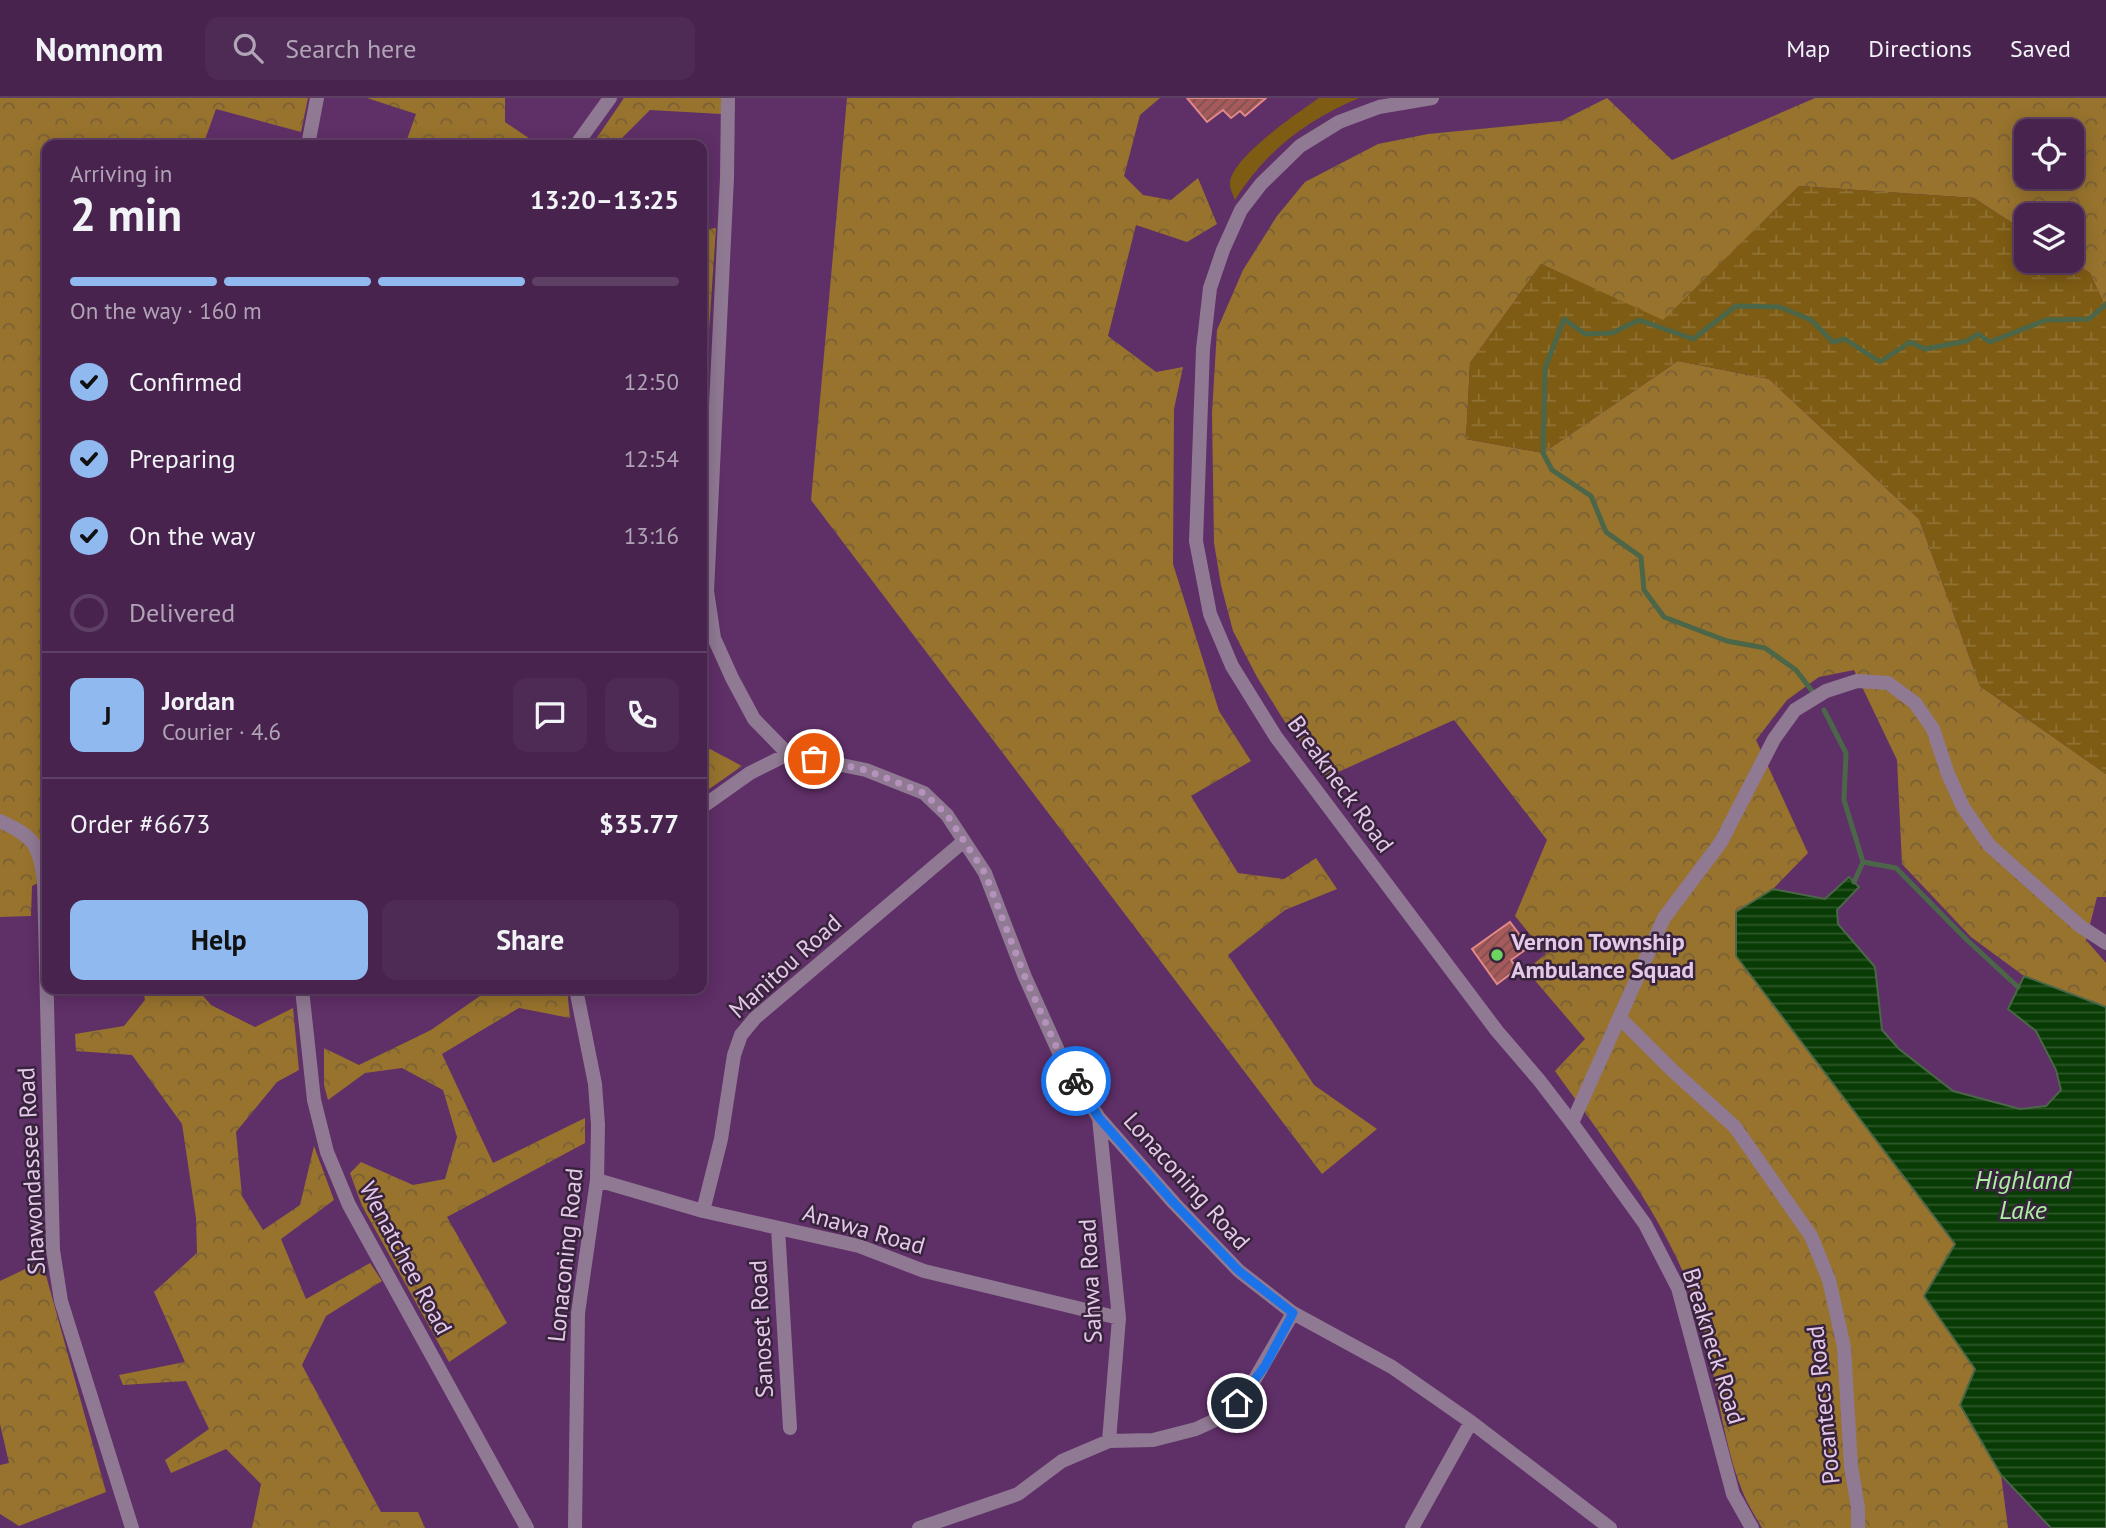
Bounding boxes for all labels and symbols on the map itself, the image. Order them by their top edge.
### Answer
street label: Breakneck Road [1281,710,1401,858]
pin [784,729,844,789]
street label: Manitou Road [722,907,848,1025]
place label: Vernon Township Ambulance Squad [1510,926,1694,985]
marker: Vernon Township Ambulance Squad [1489,947,1505,963]
courier [1041,1046,1111,1116]
street label: Shawondassee Road [10,1067,52,1275]
street label: Lonaconing Road [1117,1106,1257,1256]
water label: Highland Lake [1975,1163,2072,1226]
street label: Lonaconing Road [540,1166,590,1344]
street label: Wenatchee Road [353,1176,459,1340]
street label: Anawa Road [799,1197,929,1261]
street label: Sahwa Road [1071,1218,1109,1344]
street label: Sanoset Road [742,1259,780,1399]
street label: Breakneck Road [1676,1264,1752,1428]
street label: Pocantecs Road [1799,1324,1847,1486]
pin [1207,1373,1267,1433]

